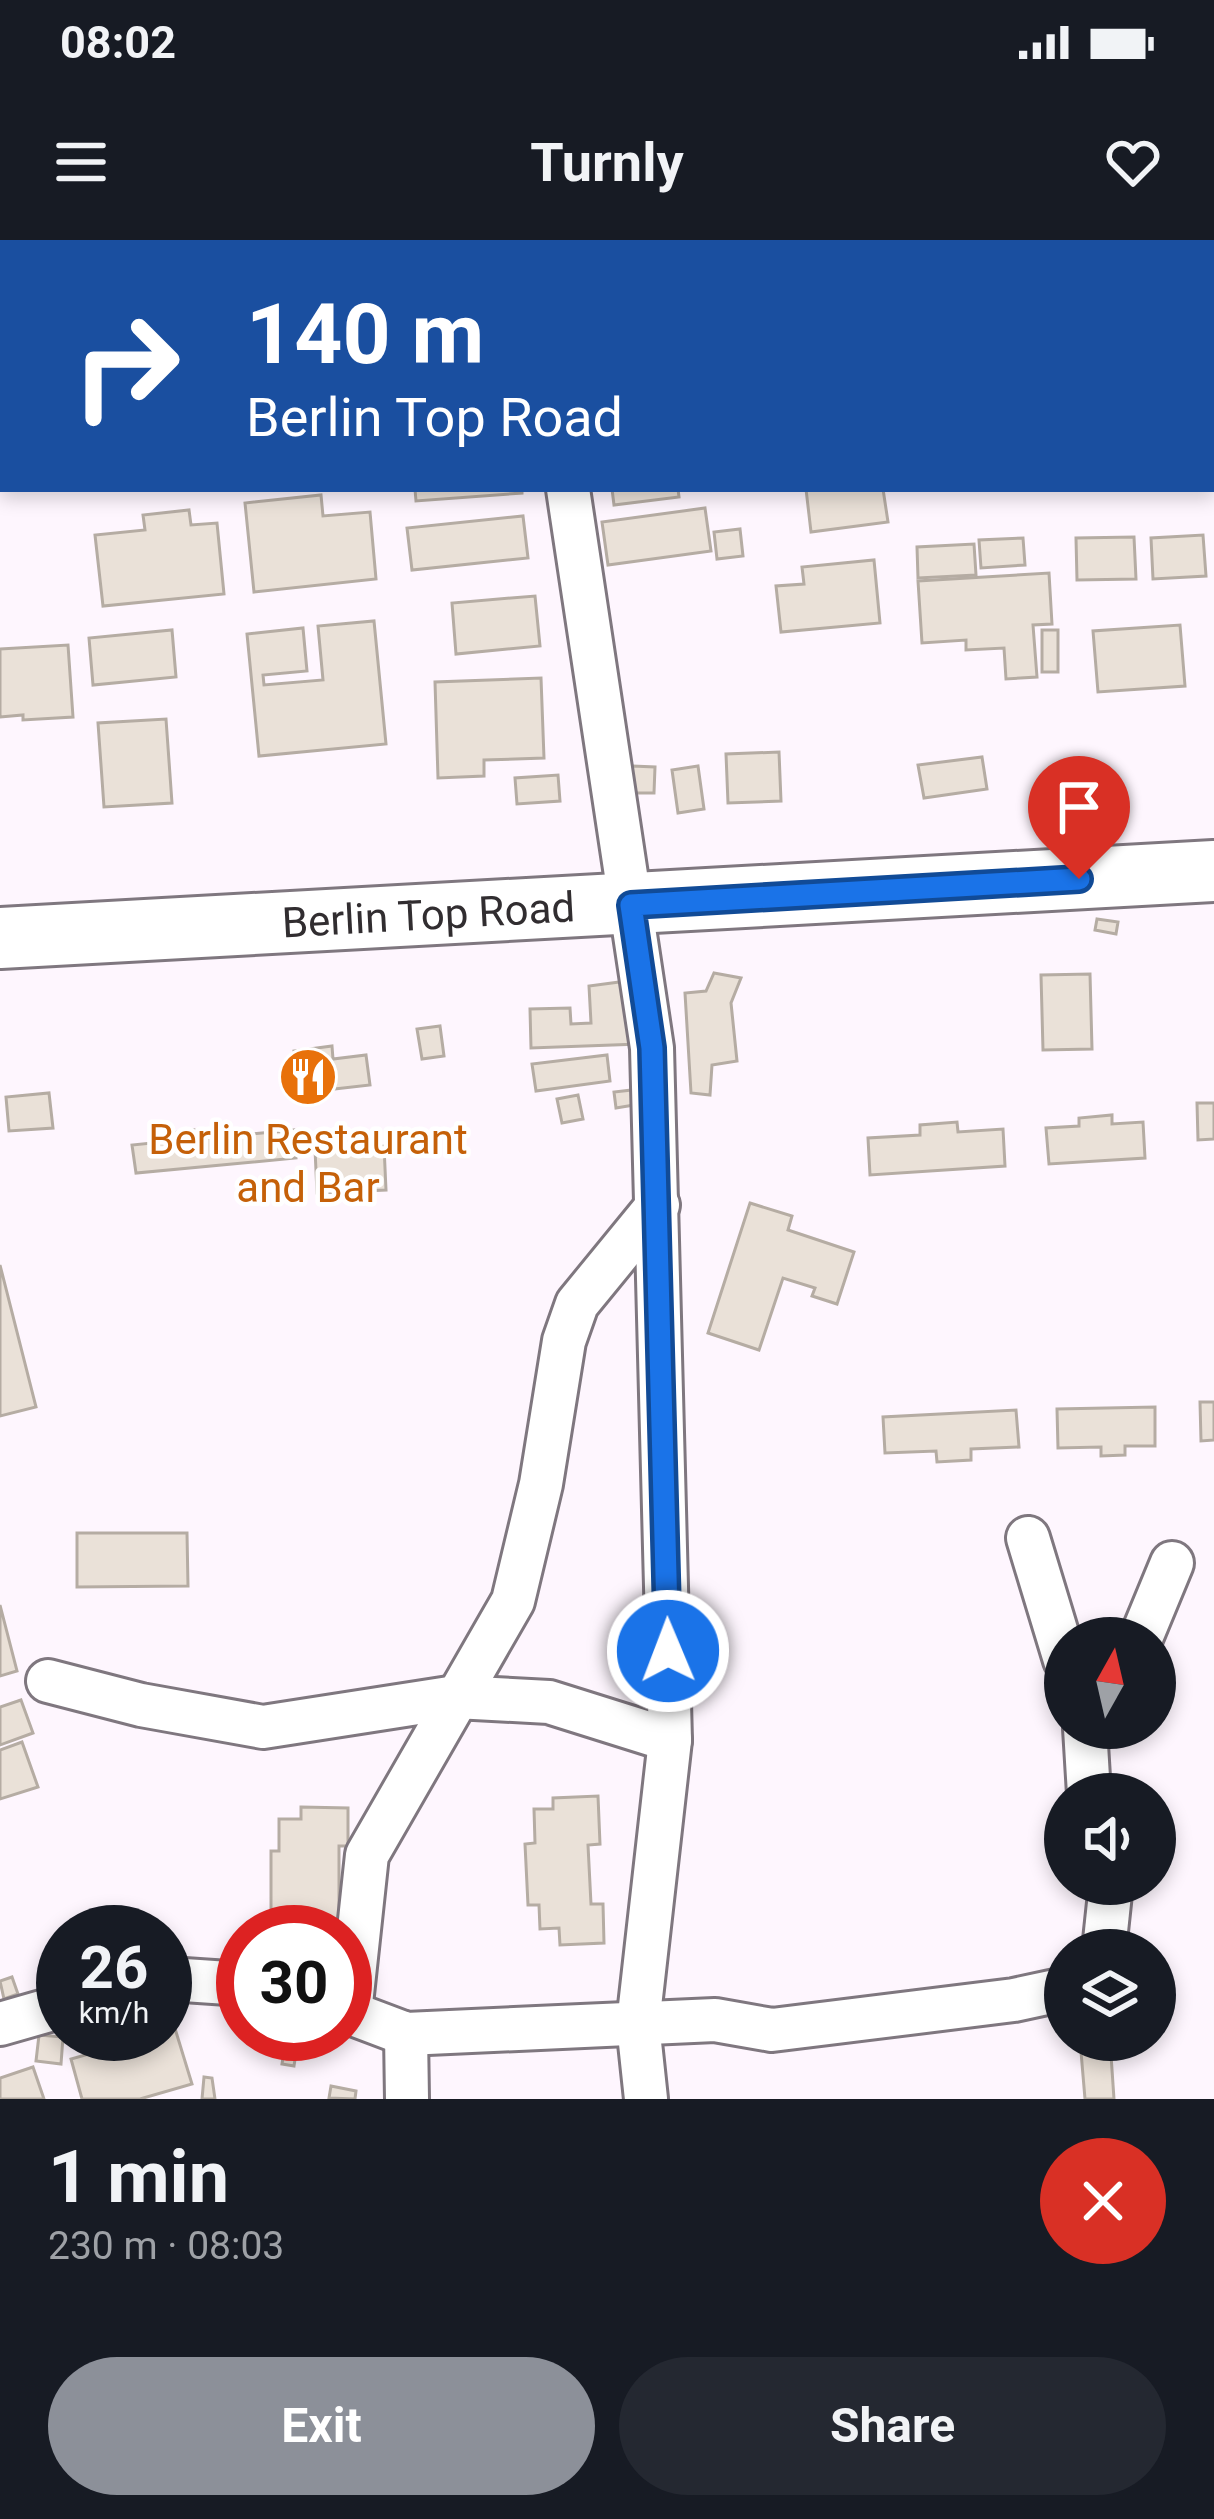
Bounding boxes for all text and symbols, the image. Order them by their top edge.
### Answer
text: 08:02 [60,16,176,69]
icon: menu [48,129,114,195]
icon: heart [1100,129,1166,195]
text: Turnly [530,131,684,194]
text: 140 m [246,285,484,384]
icon: right [48,288,204,444]
text: Berlin Top Road [246,386,623,449]
pin [1028,756,1130,879]
icon: arrive [1046,774,1112,840]
street label: Berlin Top Road [281,882,576,947]
restaurant icon: Berlin Restaurant and Bar [277,1046,339,1108]
place label: Berlin Restaurant and Bar [148,1115,468,1212]
position arrow [605,1588,731,1714]
north arrow [1044,1617,1176,1749]
map controls [1044,1617,1176,2061]
button: sound [1044,1773,1176,1905]
speed limit sign: 30 [216,1905,372,2061]
button: layers [1044,1929,1176,2061]
text: 26 [80,1932,148,2003]
text: km/h [79,1995,149,2030]
text: 1 min [48,2135,229,2220]
button: close [1040,2138,1166,2264]
text: 230 m · 08:03 [48,2223,284,2269]
button: Exit [48,2357,595,2495]
button: Share [619,2357,1166,2495]

